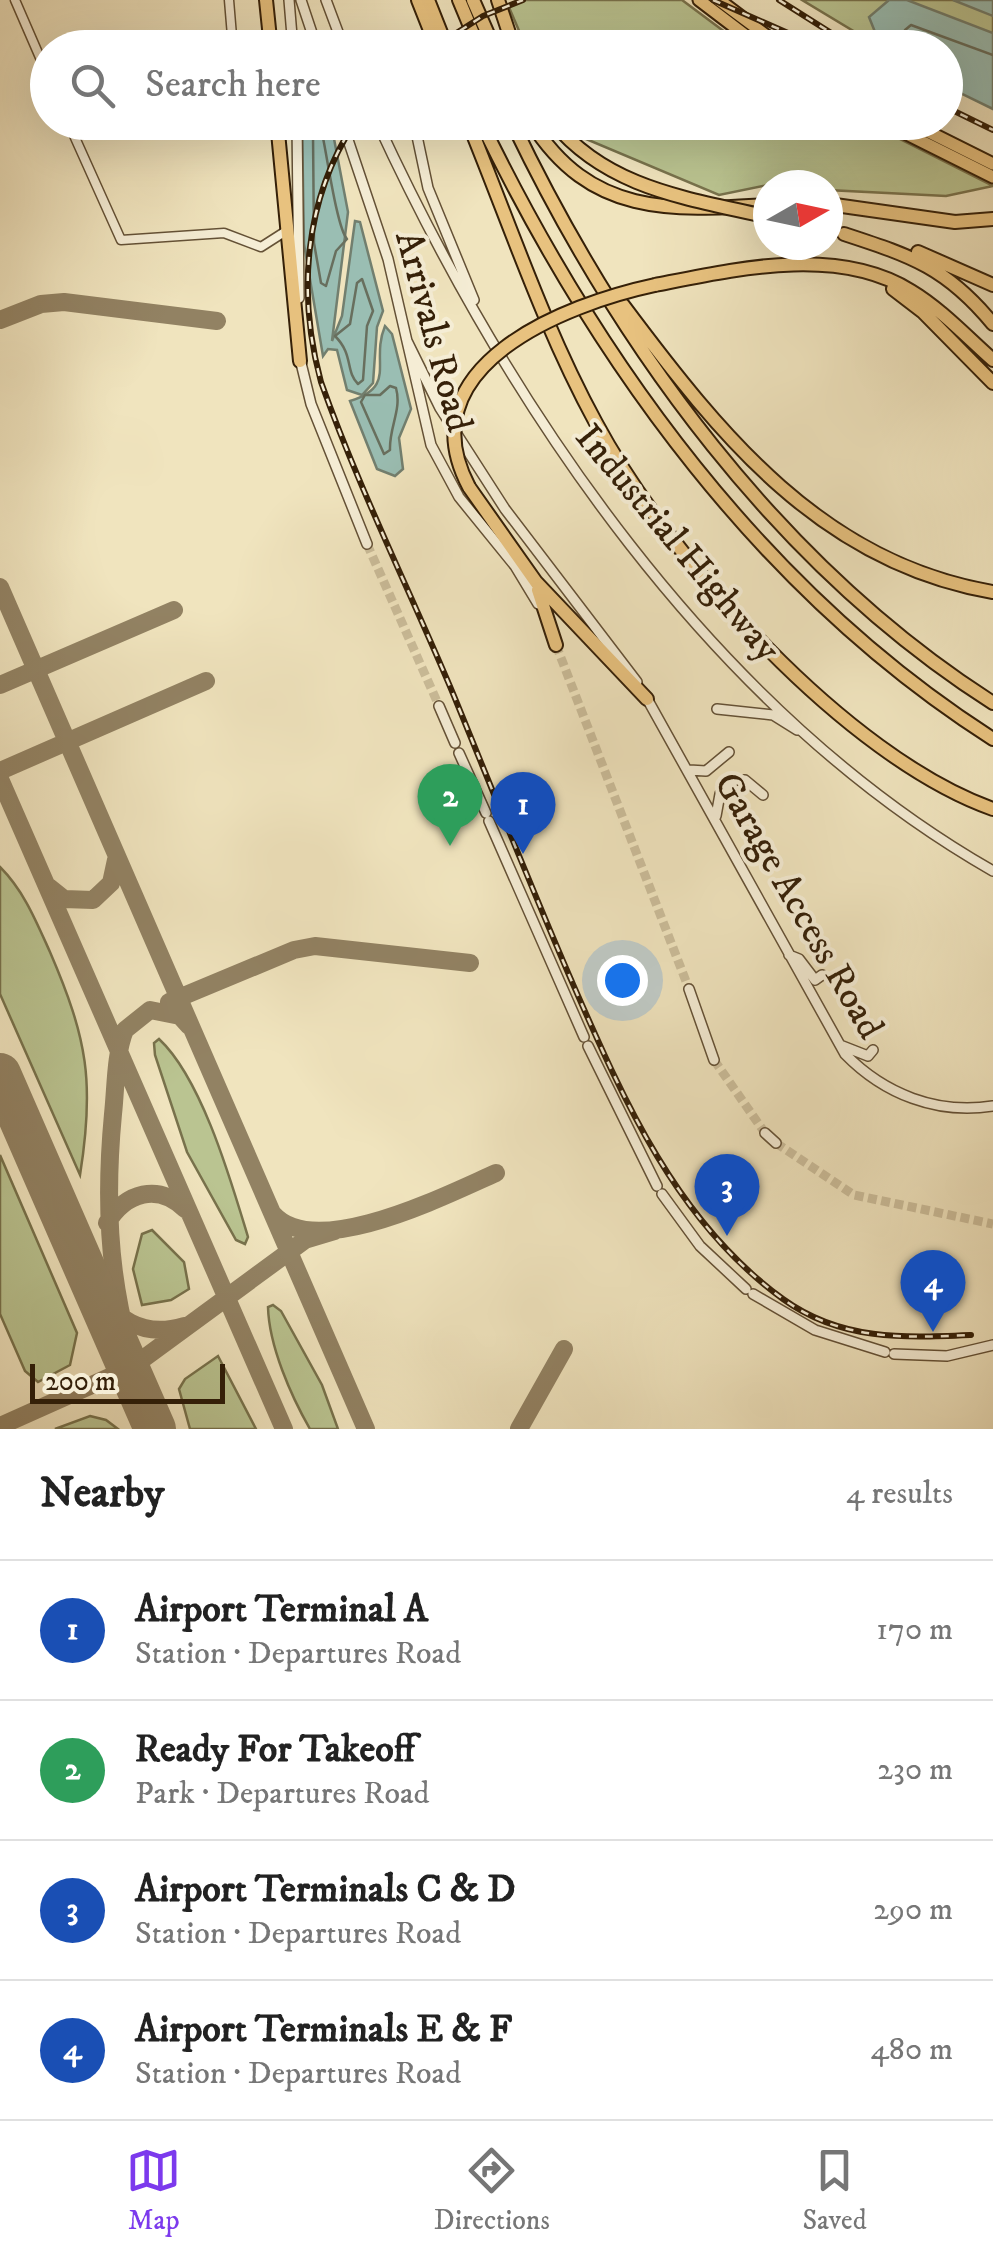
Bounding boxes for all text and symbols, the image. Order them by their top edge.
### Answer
search box [30,30,963,140]
icon: search [65,58,120,113]
text: Search here [145,61,321,109]
north arrow [753,170,843,260]
street label: Arrivals Road [383,226,483,437]
street label: Industrial Highway [564,415,791,673]
pin: 2 [418,764,482,846]
street label: Garage Access Road [702,764,894,1048]
pin: 1 [490,772,556,854]
your location [597,955,648,1006]
pin: 3 [694,1154,760,1236]
pin: 4 [900,1250,966,1332]
scale bar [30,1359,225,1404]
text: 200 m [45,1364,116,1399]
text: Nearby [40,1468,164,1520]
text: 4 results [846,1474,953,1514]
text: Airport Terminal A [135,1586,428,1634]
text: 1 [67,1610,78,1650]
text: 170 m [876,1610,953,1650]
text: Station · Departures Road [135,1634,461,1674]
text: Ready For Takeoff [135,1726,415,1774]
text: 2 [65,1750,80,1790]
text: 230 m [877,1750,953,1790]
text: Park · Departures Road [135,1774,430,1814]
text: Airport Terminals C & D [135,1866,516,1914]
text: 3 [67,1890,78,1930]
text: 290 m [873,1890,953,1930]
text: Station · Departures Road [135,1914,461,1954]
text: Airport Terminals E & F [135,2006,512,2054]
text: 4 [63,2030,82,2070]
text: 480 m [870,2030,953,2070]
text: Station · Departures Road [135,2054,461,2094]
tab: Map [126,2143,181,2238]
tab: Directions [434,2143,550,2238]
tab: Saved [802,2143,867,2238]

